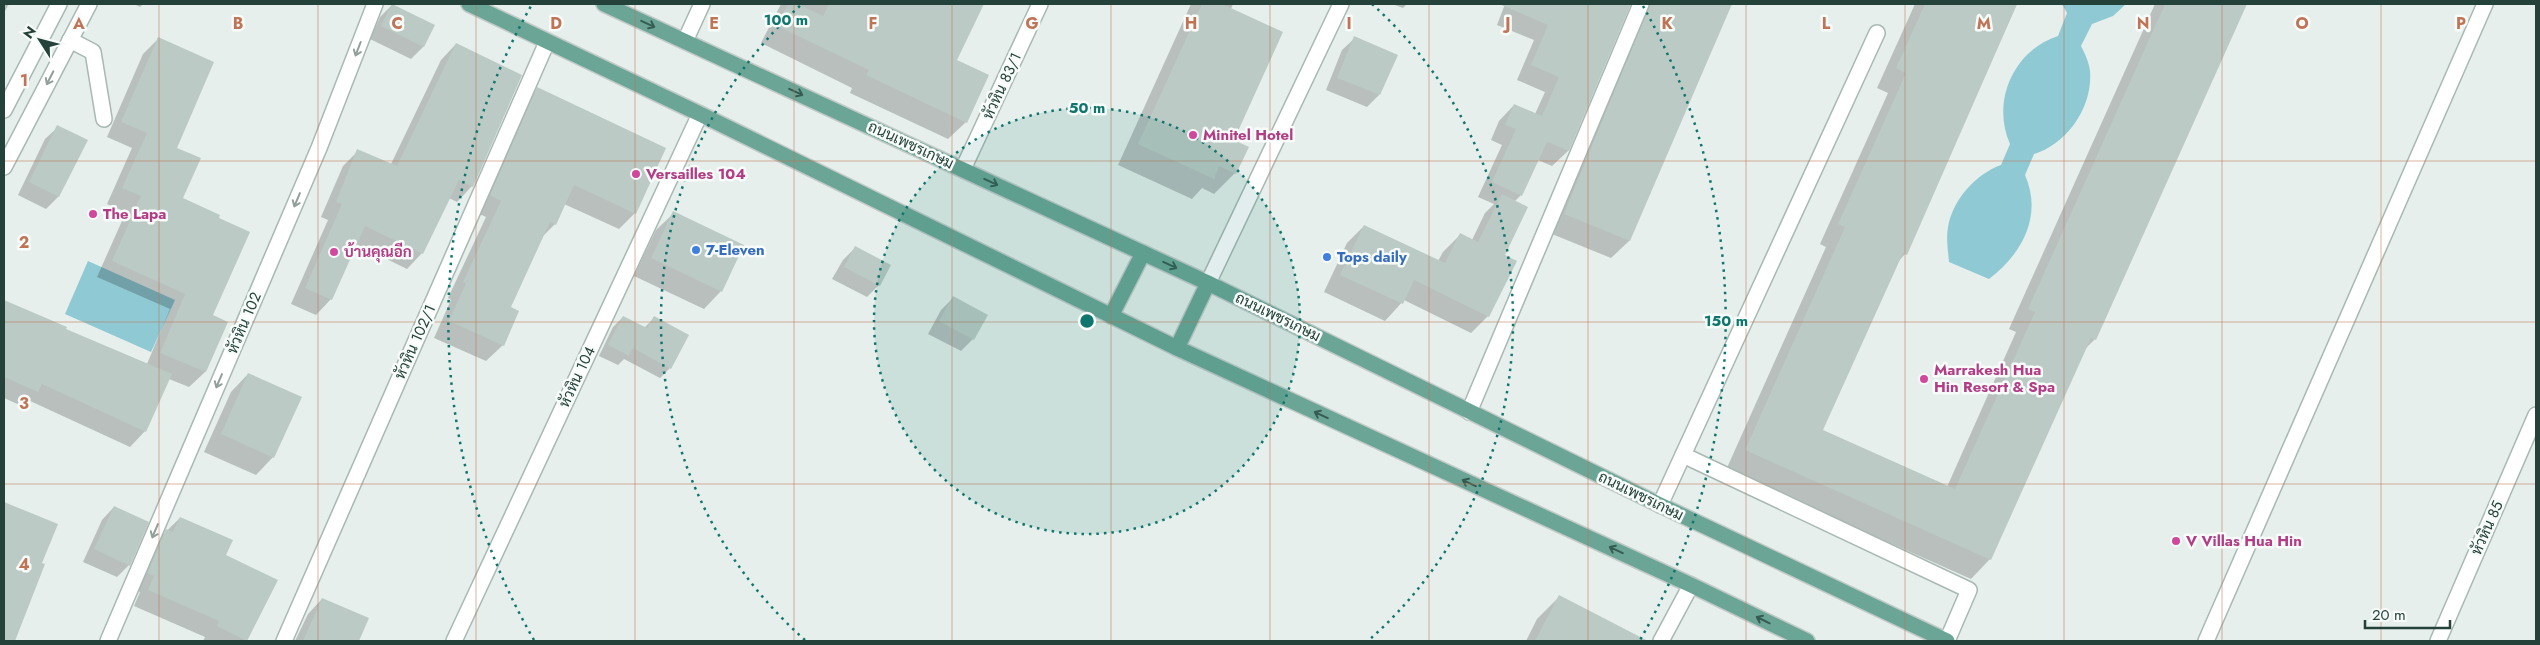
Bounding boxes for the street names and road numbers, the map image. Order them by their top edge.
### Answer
street label: หัวหิน 83/1 [977,49,1027,123]
street label: ถนนเพชรเกษม [865,116,957,174]
street label: ถนนเพชรเกษม [1232,287,1324,347]
street label: หัวหิน 102 [221,289,267,357]
street label: หัวหิน 102/1 [389,301,441,383]
street label: หัวหิน 104 [553,343,601,411]
street label: ถนนเพชรเกษม [1595,466,1687,526]
street label: หัวหิน 85 [2465,497,2509,559]

